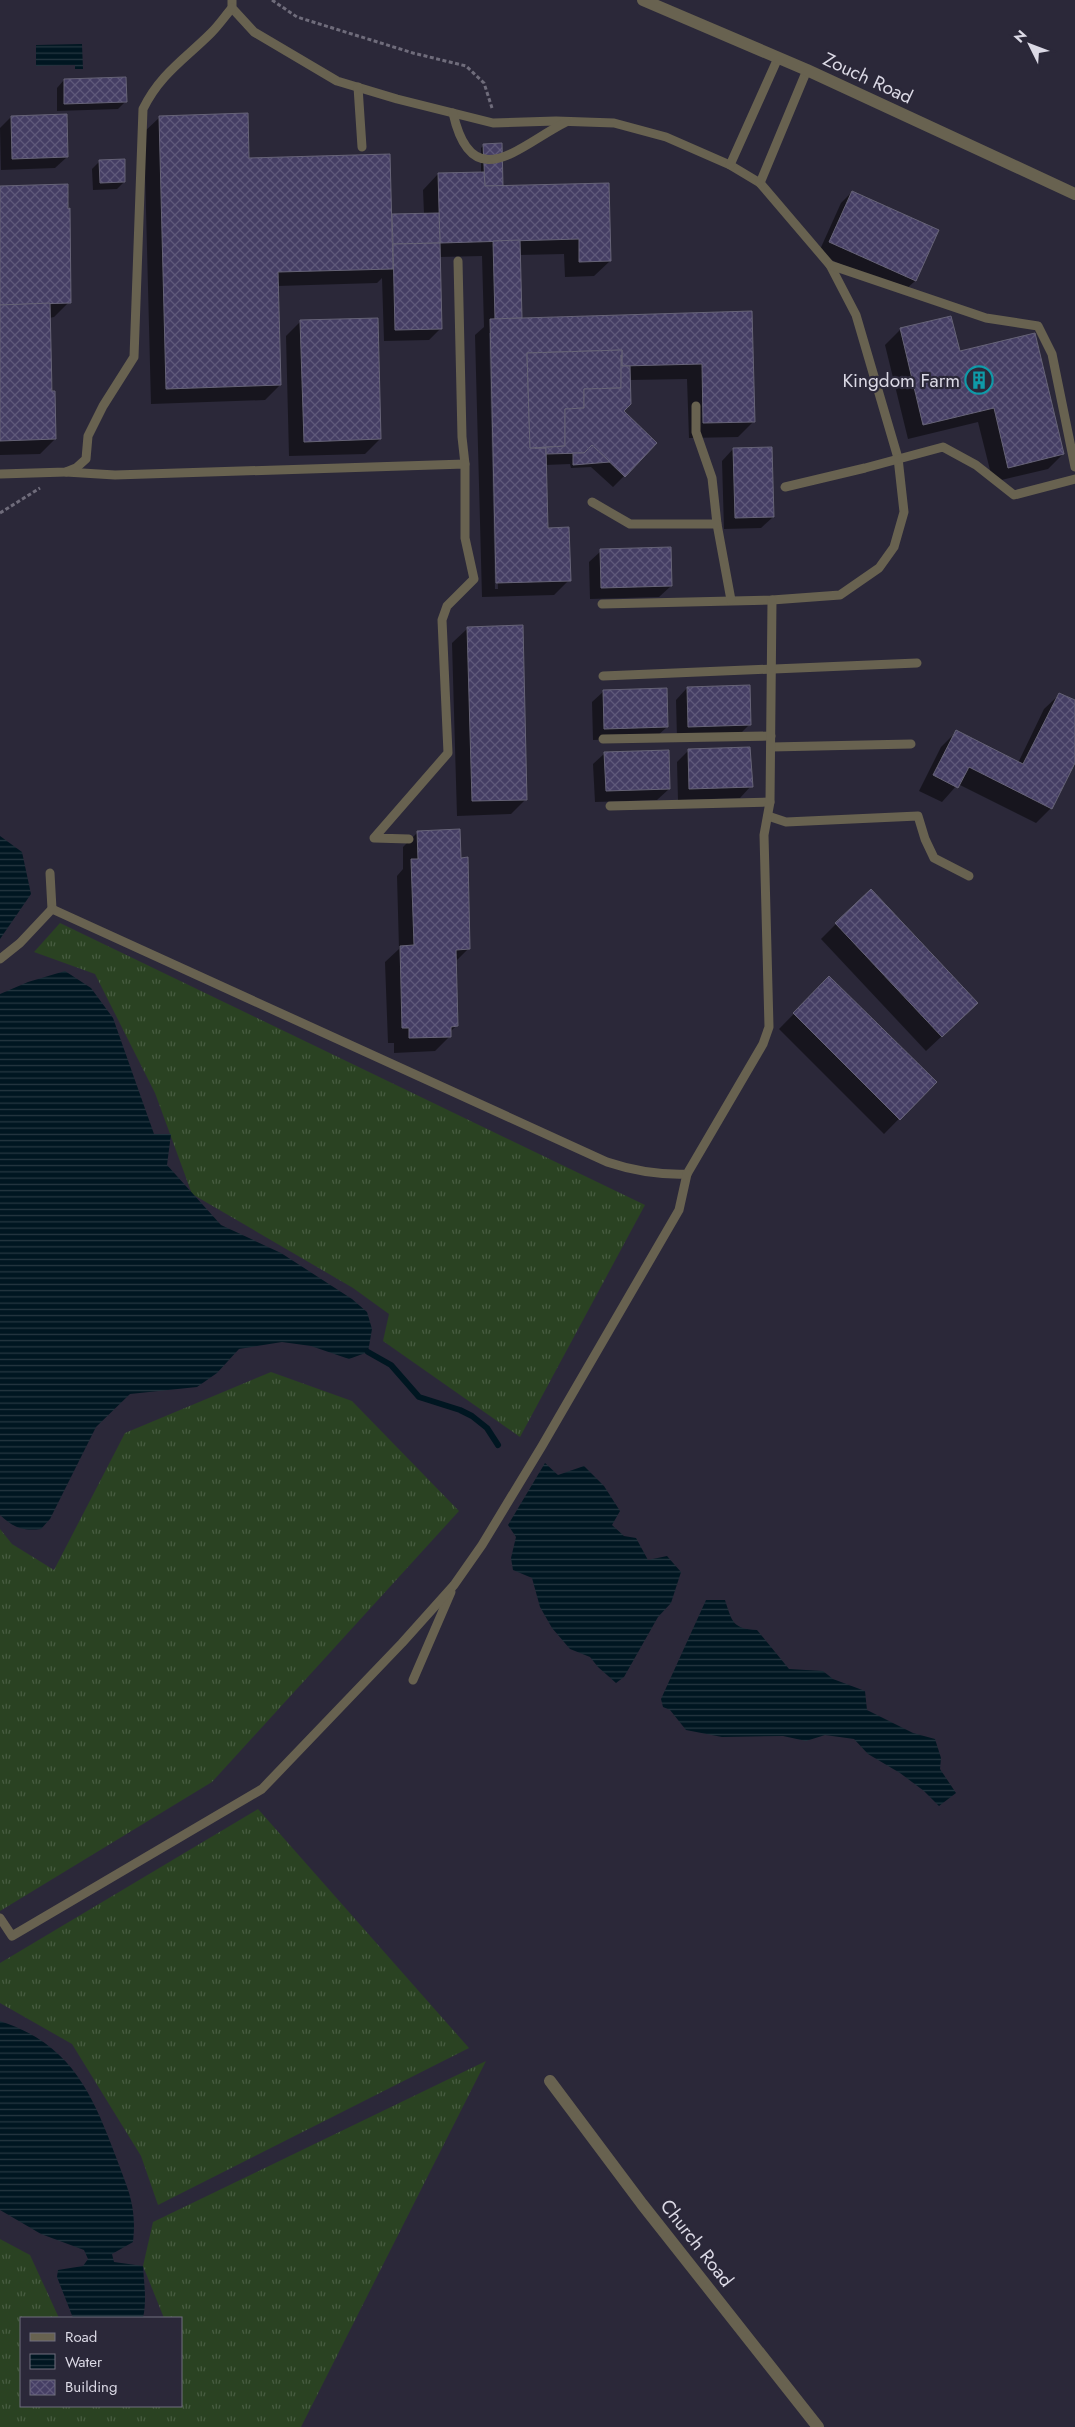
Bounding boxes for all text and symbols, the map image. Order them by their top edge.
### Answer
north arrow [1005,20,1055,70]
text: N [1009,25,1031,47]
street label: Zouch Road [819,46,917,110]
building icon: Kingdom Farm [964,365,994,395]
place label: Kingdom Farm [842,367,960,394]
street label: Church Road [654,2193,740,2293]
legend [20,2317,182,2407]
text: Road [65,2326,97,2348]
text: Water [65,2351,103,2373]
text: Building [65,2376,117,2398]

